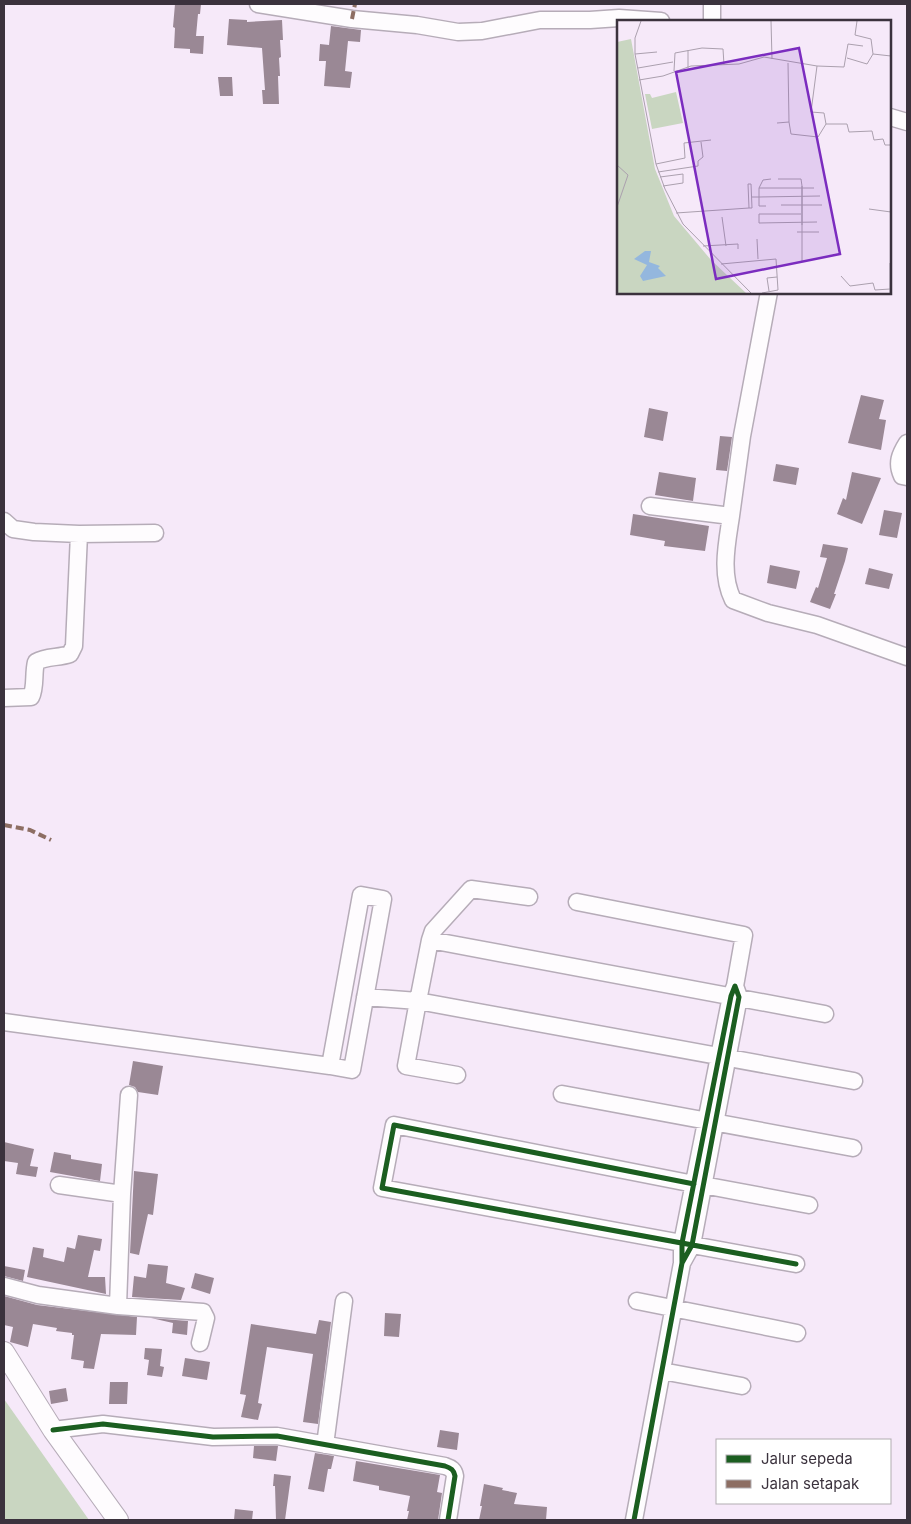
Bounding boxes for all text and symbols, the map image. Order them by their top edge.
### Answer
inset map [617,20,891,294]
legend [716,1439,891,1504]
text: Jalur sepeda [761,1449,853,1468]
text: Jalan setapak [761,1474,860,1493]

